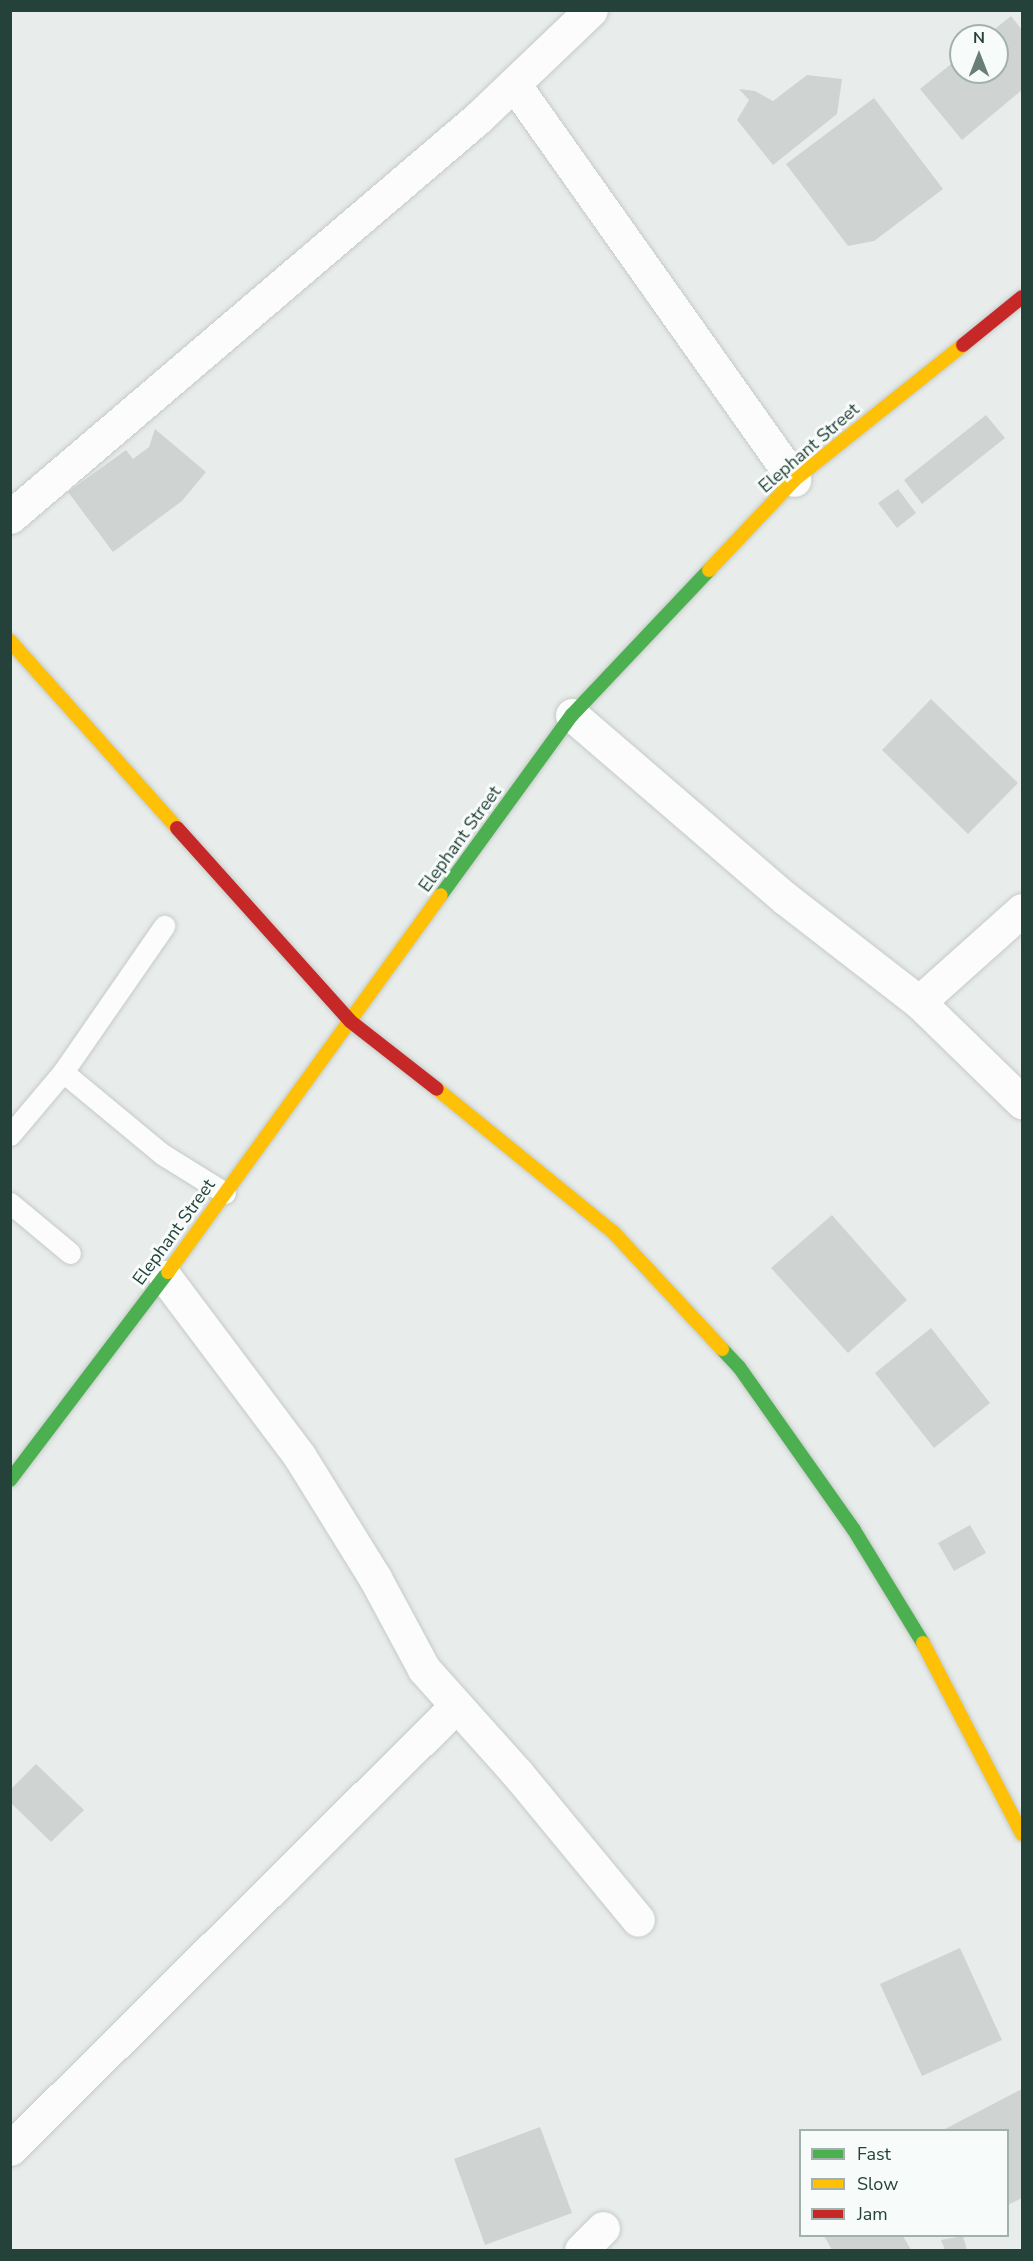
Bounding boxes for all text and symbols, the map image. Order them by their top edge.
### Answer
north arrow [949,24,1009,84]
text: N [973,27,985,49]
street label: Elephant Street [754,399,864,497]
street label: Elephant Street [414,782,506,896]
street label: Elephant Street [128,1175,220,1289]
legend [799,2129,1009,2237]
text: Fast [857,2142,891,2166]
text: Slow [857,2172,898,2196]
text: Jam [857,2202,888,2226]

